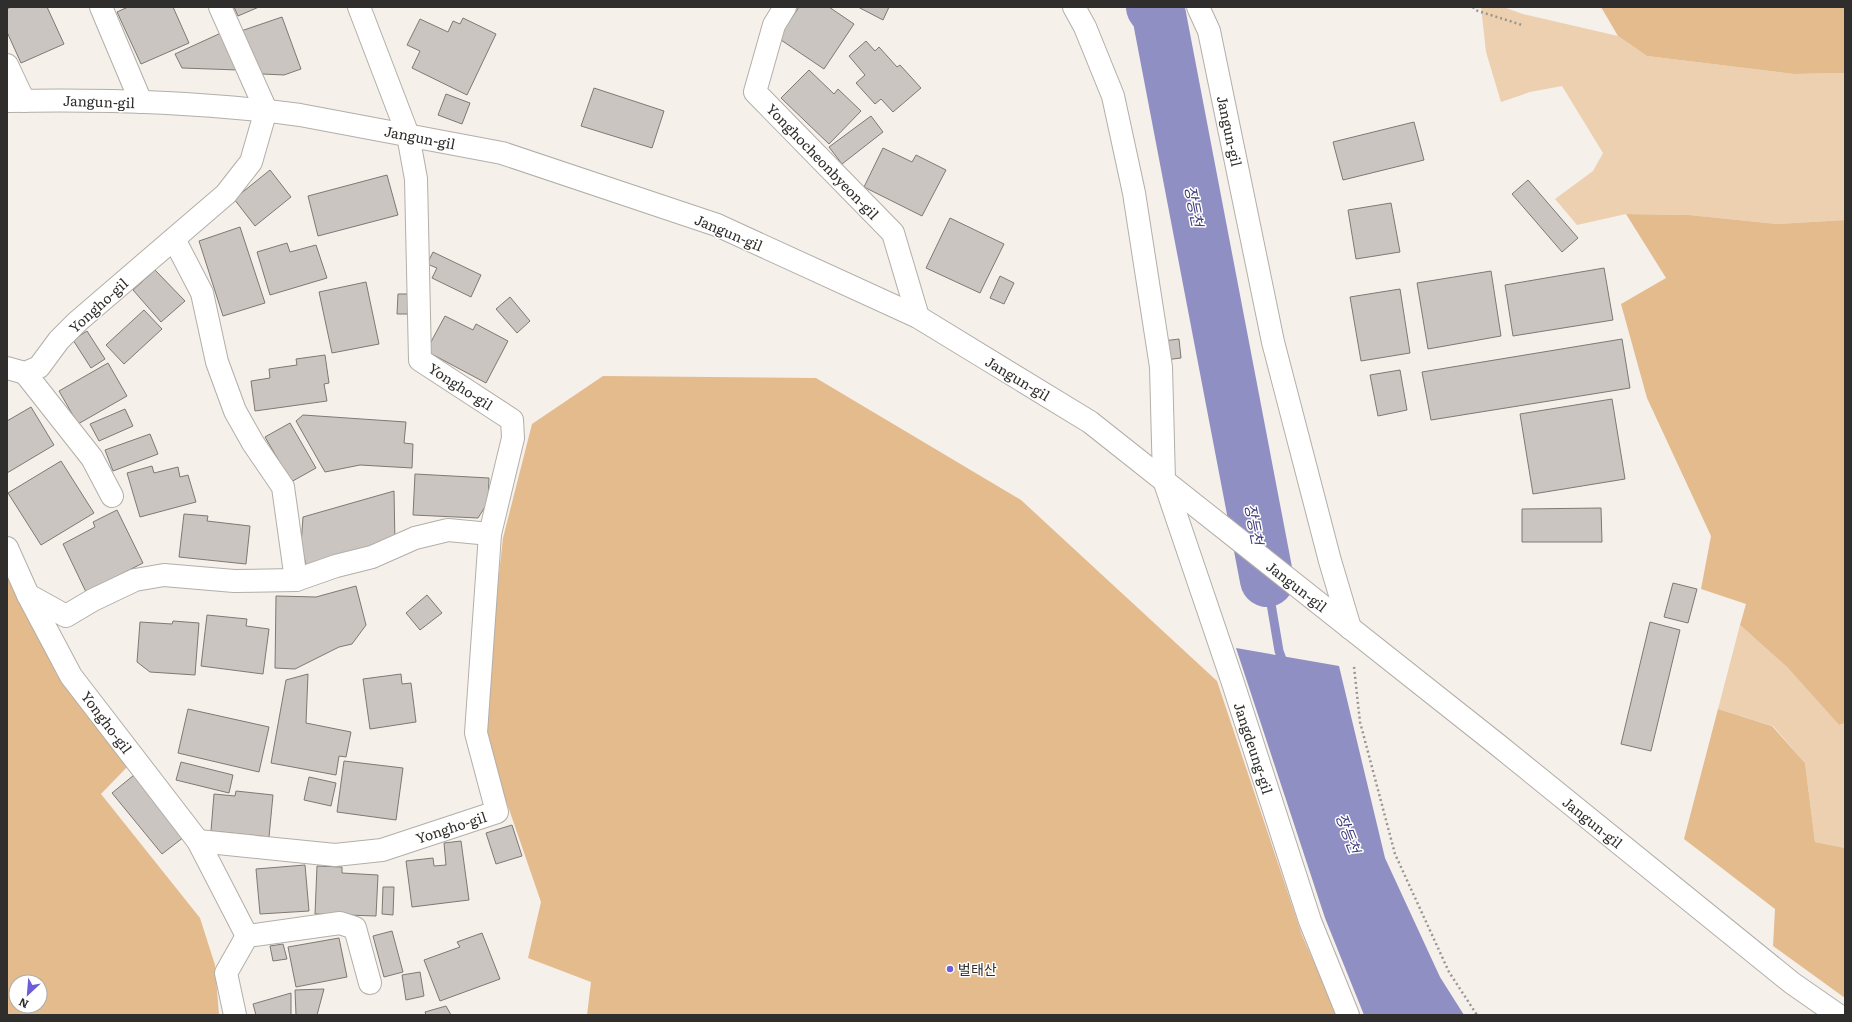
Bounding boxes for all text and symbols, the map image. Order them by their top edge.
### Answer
street label: Jangun-gil [63,90,136,112]
street label: Jangun-gil [1213,94,1247,169]
street label: Yonghocheonbyeon-gil [762,99,884,224]
street label: Jangun-gil [383,120,458,154]
water label: 장등천 [1180,183,1211,231]
street label: Jangun-gil [692,209,766,255]
street label: Yongho-gil [64,273,132,337]
street label: Jangun-gil [982,351,1054,405]
street label: Yongho-gil [425,358,497,414]
water label: 장등천 [1240,501,1271,549]
street label: Jangun-gil [1262,556,1332,616]
street label: Yongho-gil [77,687,137,757]
street label: Jangdeung-gil [1230,700,1278,797]
street label: Jangun-gil [1559,792,1628,853]
street label: Yongho-gil [413,806,489,848]
water label: 장등천 [1331,810,1368,858]
place label: 벌태산 [958,959,997,979]
marker: 벌태산 [945,964,955,974]
north arrow [8,974,48,1014]
text: N [16,995,31,1013]

